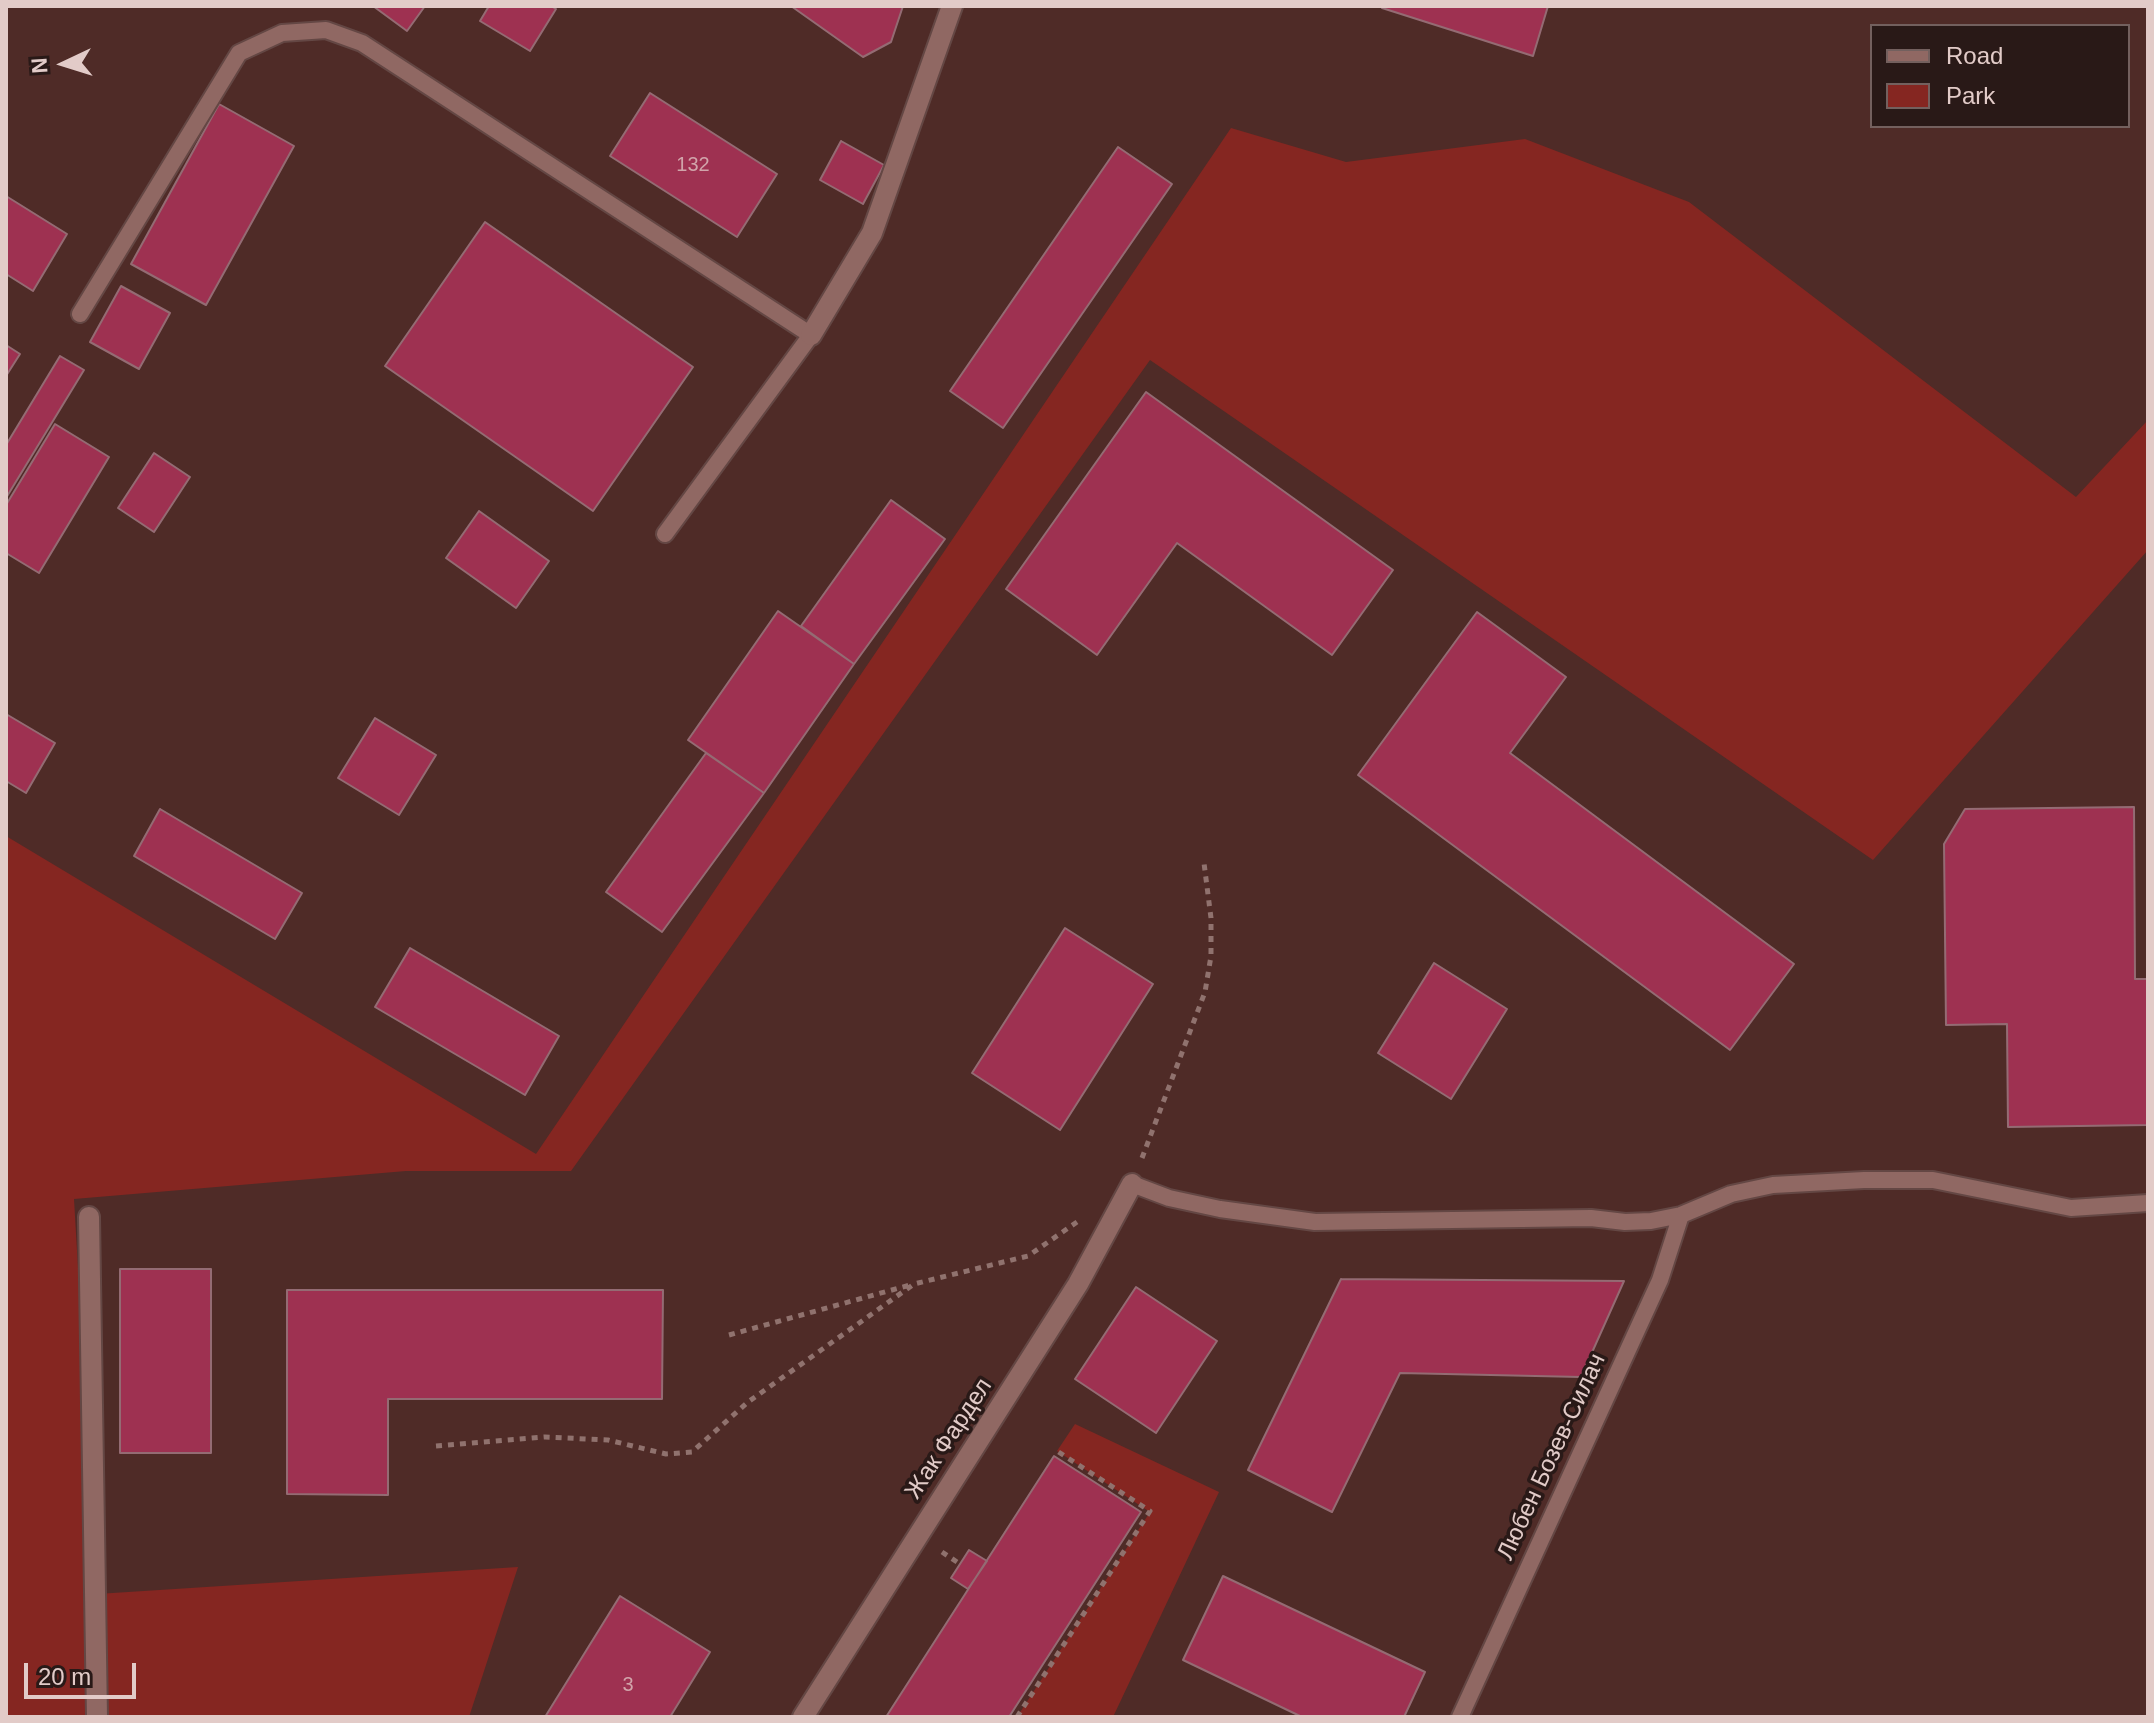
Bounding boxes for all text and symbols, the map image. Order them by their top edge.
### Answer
north arrow [24,24,104,104]
legend [1870,24,2130,128]
text: Road [1946,42,2003,69]
text: N [27,57,53,75]
text: Park [1946,82,1995,109]
house number: 132 [676,153,710,177]
street label: Любен Бозев-Силач [1492,1349,1612,1565]
street label: Жак Фардел [899,1373,999,1505]
scale bar [28,1647,140,1697]
text: 20 m [38,1663,91,1690]
house number: 3 [622,1673,634,1697]

